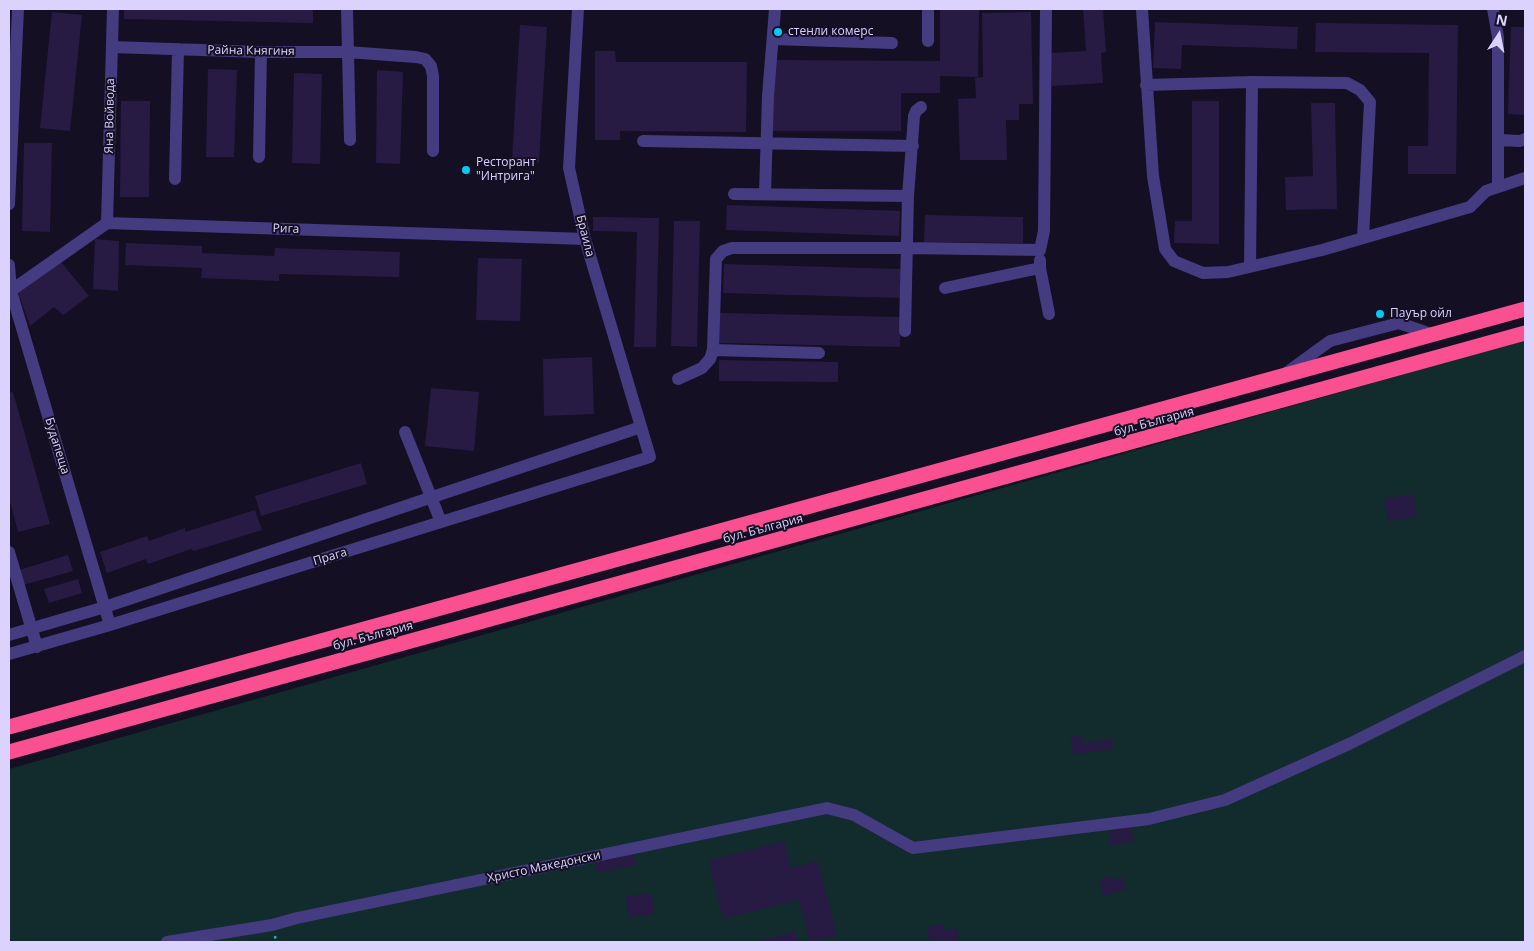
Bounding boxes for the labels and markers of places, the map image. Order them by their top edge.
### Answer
place label: стенли комерс [788,25,873,39]
marker: стенли комерс [772,26,784,38]
place label: Ресторант "Интрига" [476,156,536,184]
marker: Ресторант "Интрига" [460,164,472,176]
place label: Пауър ойл [1390,307,1452,321]
marker: Пауър ойл [1374,308,1386,320]

